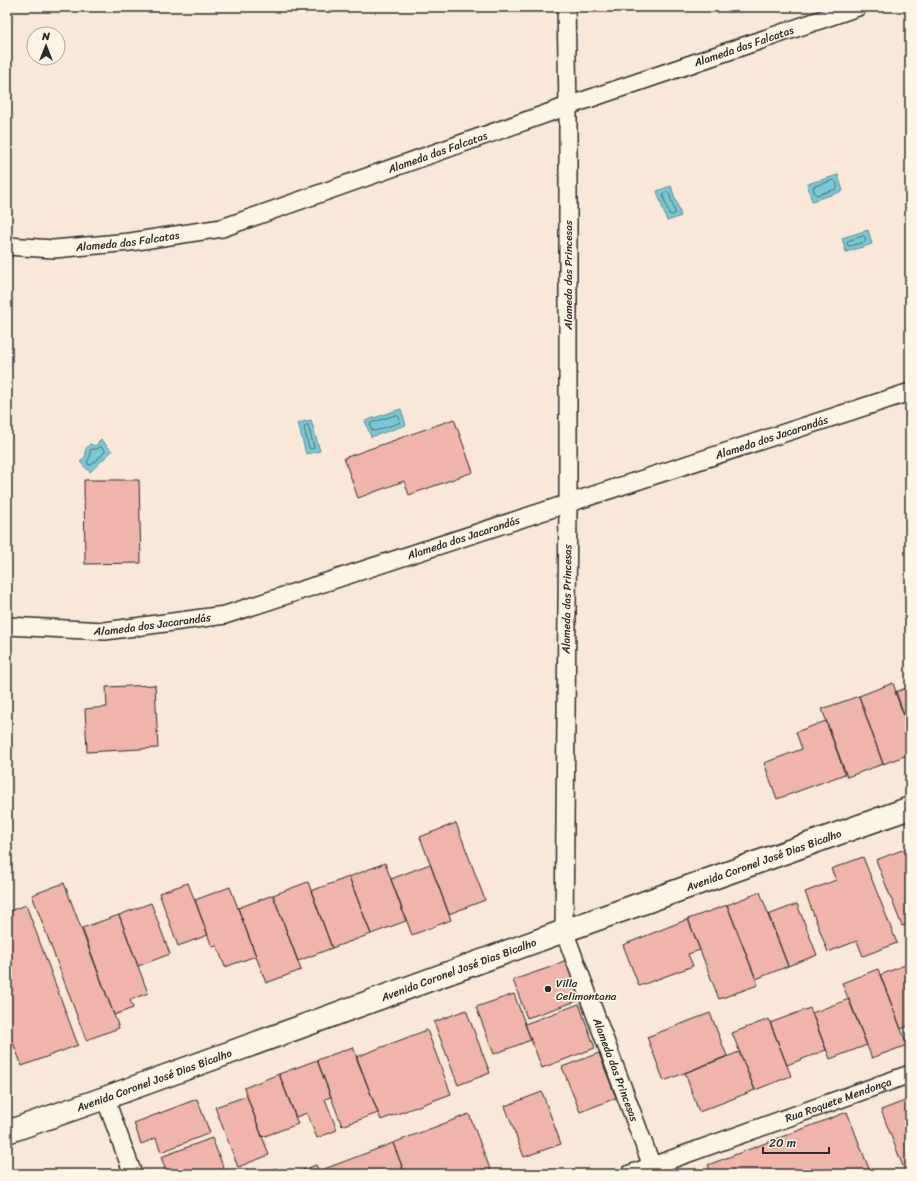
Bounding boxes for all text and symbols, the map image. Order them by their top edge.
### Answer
street label: Alameda das Falcatas [690,20,796,72]
north arrow [26,26,66,66]
text: N [41,27,50,46]
street label: Alameda das Falcatas [384,126,490,179]
street label: Alameda das Princesas [559,219,578,331]
street label: Alameda das Falcatas [74,225,181,257]
street label: Alameda dos Jacarandás [712,410,831,465]
street label: Alameda dos Jacarandás [404,510,523,565]
street label: Alameda das Princesas [557,543,577,655]
street label: Alameda dos Jacarandás [93,607,213,641]
street label: Avenida Coronel José Dias Bicalho [682,823,845,897]
street label: Avenida Coronel José Dias Bicalho [377,932,539,1007]
place label: Villa Celimontana [556,974,617,1006]
marker: Villa Celimontana [543,984,553,994]
street label: Alameda das Princesas [587,1014,644,1125]
street label: Avenida Coronel José Dias Bicalho [73,1043,235,1117]
street label: Rua Roquete Mendonça [782,1072,895,1127]
scale bar [763,1129,829,1155]
text: 20 m [769,1132,796,1154]

